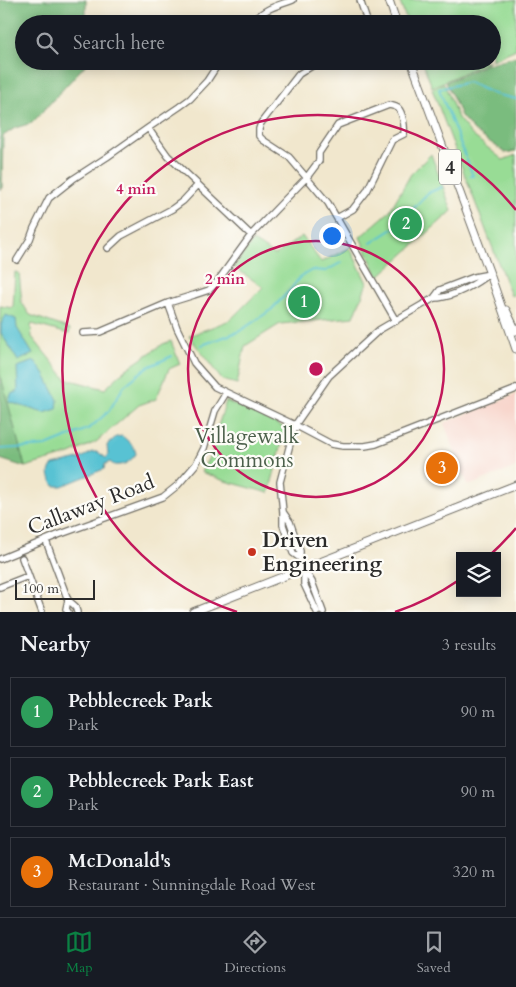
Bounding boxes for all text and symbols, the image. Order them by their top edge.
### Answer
search box [15,15,501,70]
icon: search [33,29,61,57]
text: Search here [73,30,165,56]
road number: 4 [439,150,461,184]
text: 4 min [116,179,156,199]
pin: 2 [390,205,422,243]
your location [319,223,345,249]
text: 2 min [205,269,245,289]
pin: 1 [288,283,320,321]
centre of rings [307,360,325,378]
park label: Villagewalk Commons [195,422,300,475]
pin: 3 [426,449,458,487]
street label: Callaway Road [23,468,159,542]
place label: Driven Engineering [262,526,382,579]
marker: Driven Engineering [246,546,258,558]
map controls [456,552,501,597]
button: layers [456,552,501,597]
scale bar [15,577,95,600]
text: 100 m [22,579,59,598]
text: Nearby [20,630,91,659]
text: 3 results [442,634,496,656]
text: Pebblecreek Park [68,688,213,714]
text: 1 [33,701,41,723]
text: 90 m [461,701,495,723]
text: Park [68,714,99,736]
text: Pebblecreek Park East [68,768,253,794]
text: 2 [33,781,41,803]
text: 90 m [461,781,495,803]
text: Park [68,794,99,816]
text: McDonald's [68,848,171,874]
text: 3 [33,861,41,883]
text: 320 m [453,861,495,883]
text: Restaurant · Sunningdale Road West [68,874,315,896]
tab: Map [65,928,93,977]
tab: Directions [224,928,286,977]
tab: Saved [417,928,451,977]

